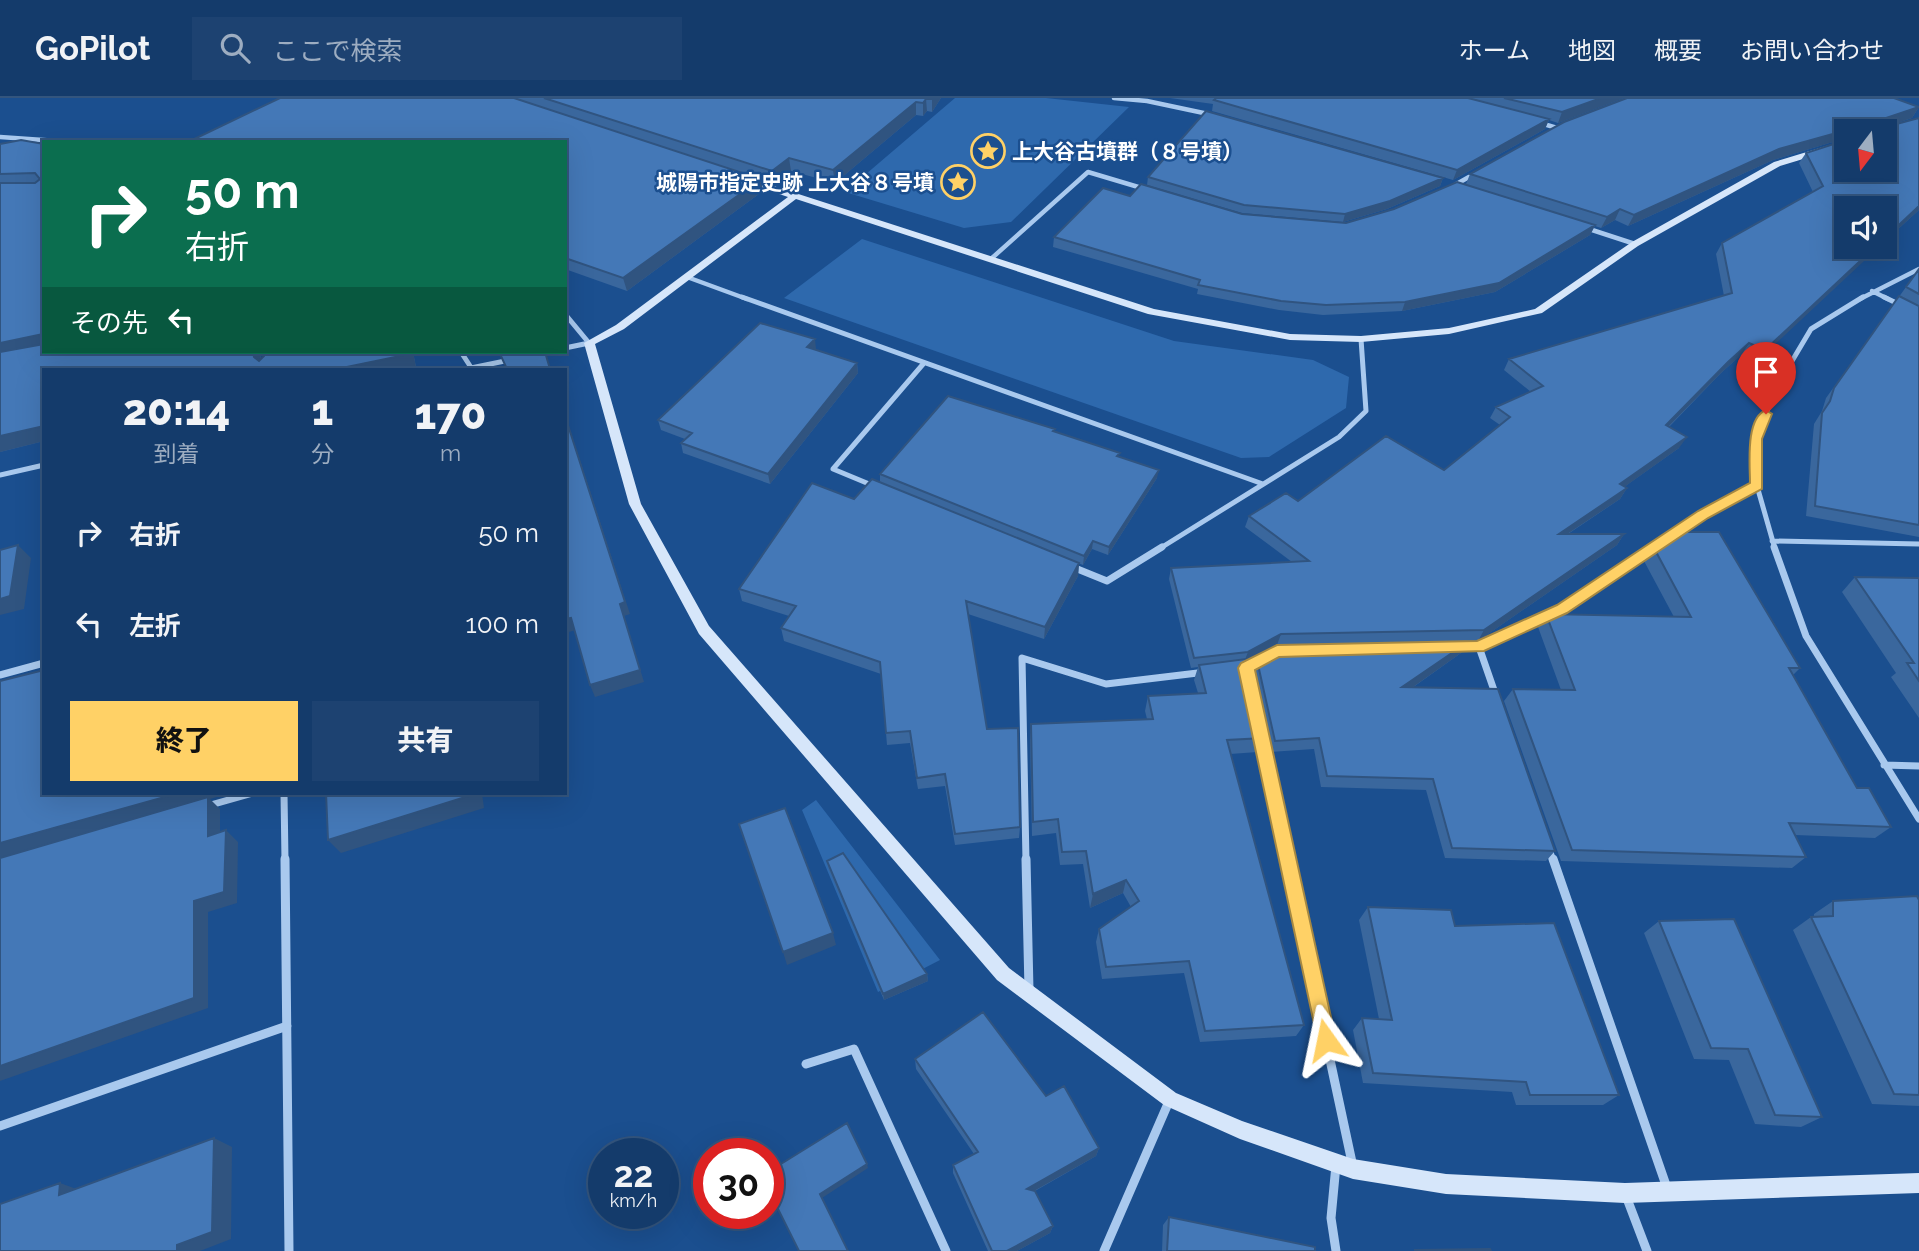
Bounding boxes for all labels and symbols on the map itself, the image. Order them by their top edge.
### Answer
north arrow [1834,119,1897,182]
place icon: 上大谷古墳群（８号墳） [969,132,1007,170]
place label: 上大谷古墳群（８号墳） [1012,139,1243,164]
place icon: 城陽市指定史跡 上大谷８号墳 [939,163,977,201]
place label: 城陽市指定史跡 上大谷８号墳 [656,170,934,195]
pin [1736,342,1796,414]
position arrow [1289,1003,1363,1077]
speed limit sign: 30 [693,1138,784,1229]

